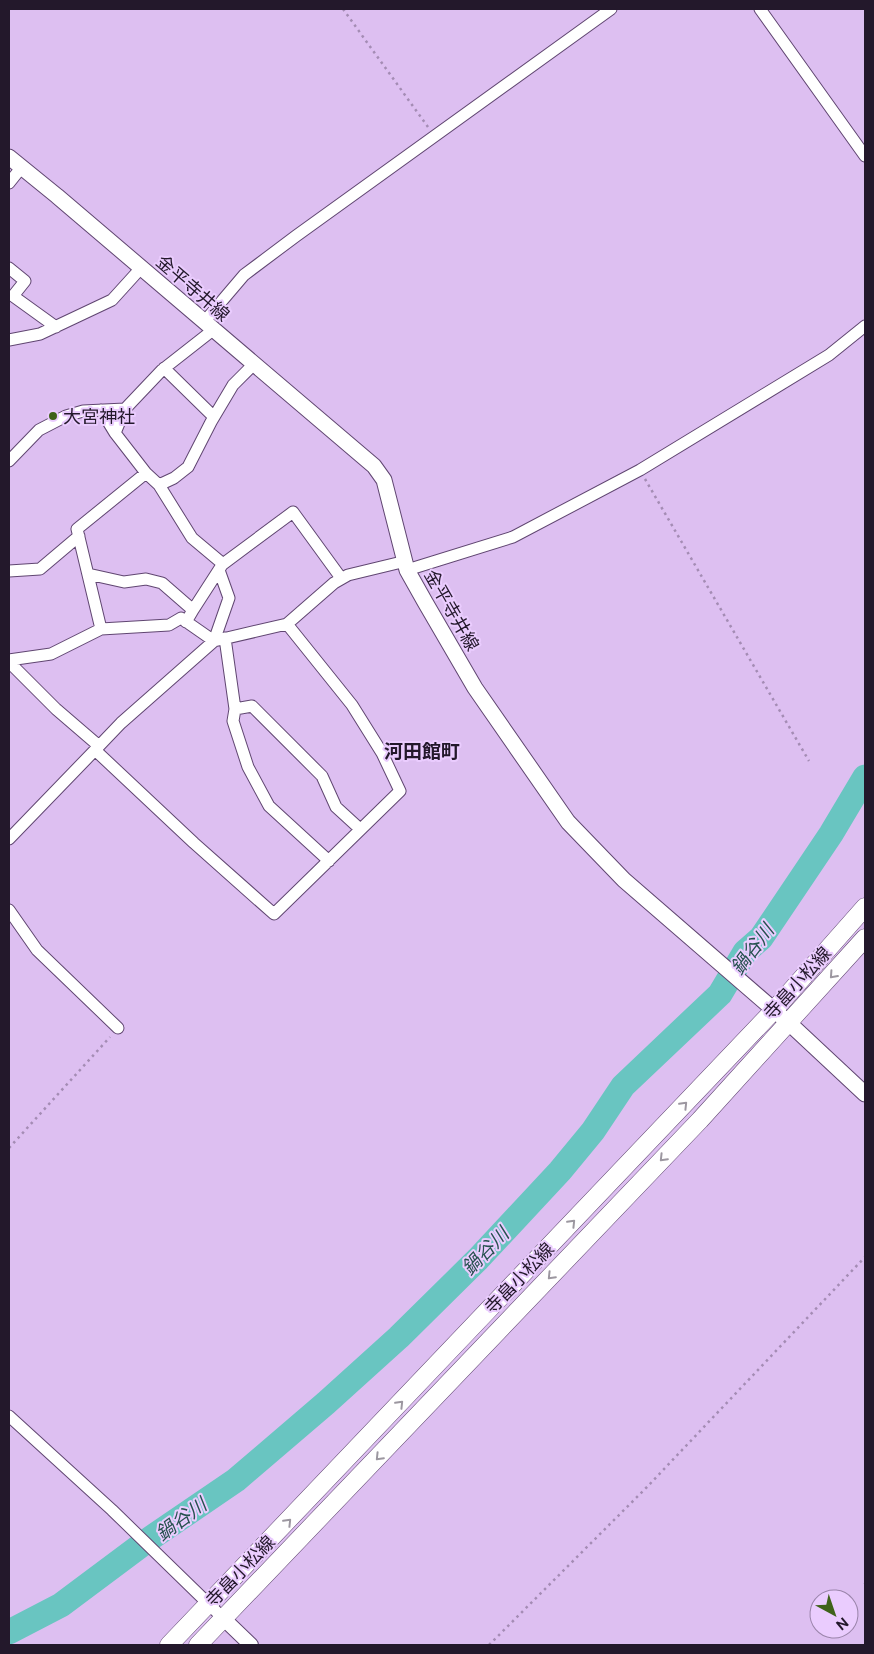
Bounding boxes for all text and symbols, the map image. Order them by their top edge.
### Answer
street label: 金平寺井線 [152,251,234,325]
place label: 大宮神社 [63,406,135,427]
marker: 大宮神社 [47,410,59,422]
street label: 金平寺井線 [420,566,484,654]
district label: 河田館町 [384,740,460,762]
water label: 鍋谷川 [726,918,779,978]
street label: 寺畠小松線 [759,943,835,1023]
one-way arrow [830,969,839,978]
one-way arrow [678,1102,687,1111]
one-way arrow [660,1153,669,1162]
one-way arrow [566,1220,575,1229]
water label: 鍋谷川 [457,1221,514,1279]
street label: 寺畠小松線 [480,1238,558,1318]
one-way arrow [548,1270,557,1279]
one-way arrow [394,1401,403,1410]
one-way arrow [376,1451,385,1460]
water label: 鍋谷川 [151,1492,212,1545]
one-way arrow [282,1518,291,1527]
street label: 寺畠小松線 [201,1531,279,1611]
north arrow [809,1589,859,1639]
text: N [833,1614,852,1634]

